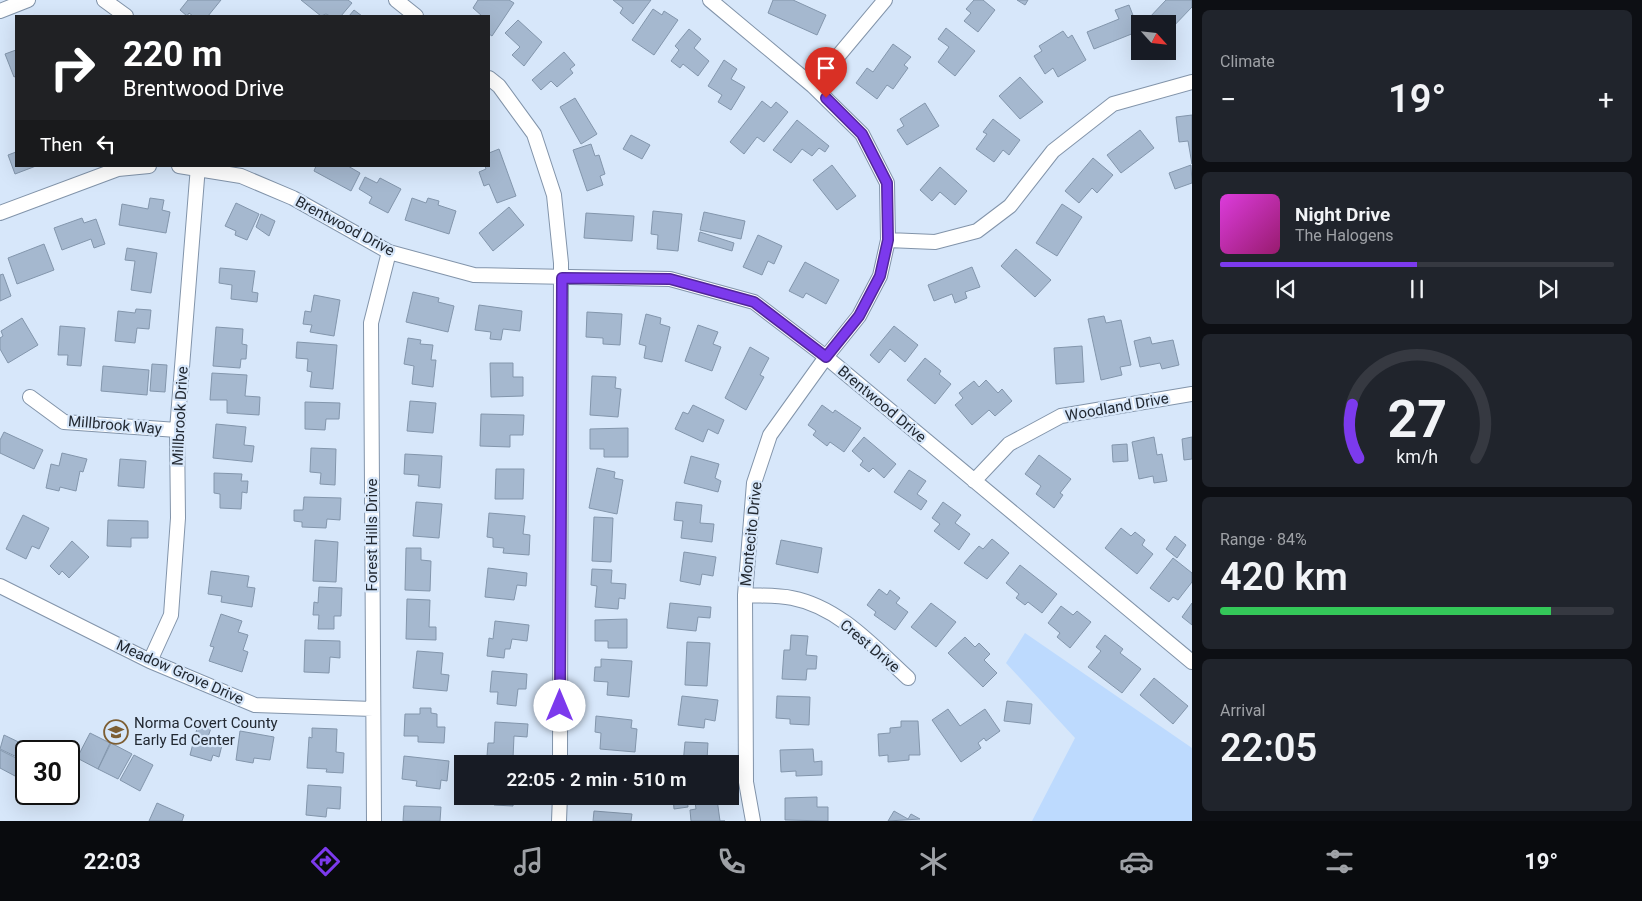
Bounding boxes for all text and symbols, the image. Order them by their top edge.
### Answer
north arrow [1131,15,1176,60]
map controls [1131,15,1176,60]
text: 220 m [123,34,222,75]
icon: right [40,35,105,100]
pin [805,47,847,98]
text: Climate [1220,52,1275,71]
icon: arrive [812,54,840,82]
text: Brentwood Drive [123,76,284,101]
text: 19° [1388,77,1446,121]
text: − [1220,83,1236,116]
text: + [1598,83,1614,116]
icon: left [92,130,120,158]
text: Then [40,133,82,156]
street label: Brentwood Drive [292,192,398,260]
text: Night Drive [1295,203,1390,226]
text: The Halogens [1295,226,1394,245]
icon: previous [1272,275,1300,303]
icon: pause [1403,275,1431,303]
icon: next [1534,275,1562,303]
street label: Brentwood Drive [834,362,930,446]
street label: Millbrook Drive [168,366,192,466]
street label: Woodland Drive [1064,389,1170,425]
text: 27 [1387,389,1447,450]
street label: Millbrook Way [67,412,163,438]
text: km/h [1396,446,1438,467]
street label: Forest Hills Drive [363,479,381,591]
street label: Montecito Drive [737,481,765,587]
text: Range · 84% [1220,530,1307,549]
text: 420 km [1220,555,1348,599]
street label: Crest Drive [836,616,904,676]
street label: Meadow Grove Drive [114,636,246,708]
position arrow [533,679,585,731]
text: Arrival [1220,701,1265,720]
place label: Norma Covert County Early Ed Center [134,714,278,749]
school or university icon: Norma Covert County Early Ed Center [103,719,129,745]
text: 22:05 [1220,726,1317,770]
speed limit sign: 30 [15,740,80,805]
text: 22:05 · 2 min · 510 m [506,768,687,791]
icon: directions [308,844,343,879]
icon: music [511,844,546,879]
icon: phone [714,844,749,879]
icon: climate [916,844,951,879]
icon: car [1119,844,1154,879]
icon: filters [1322,844,1357,879]
text: 22:03 [84,849,141,874]
text: 19° [1524,849,1558,874]

